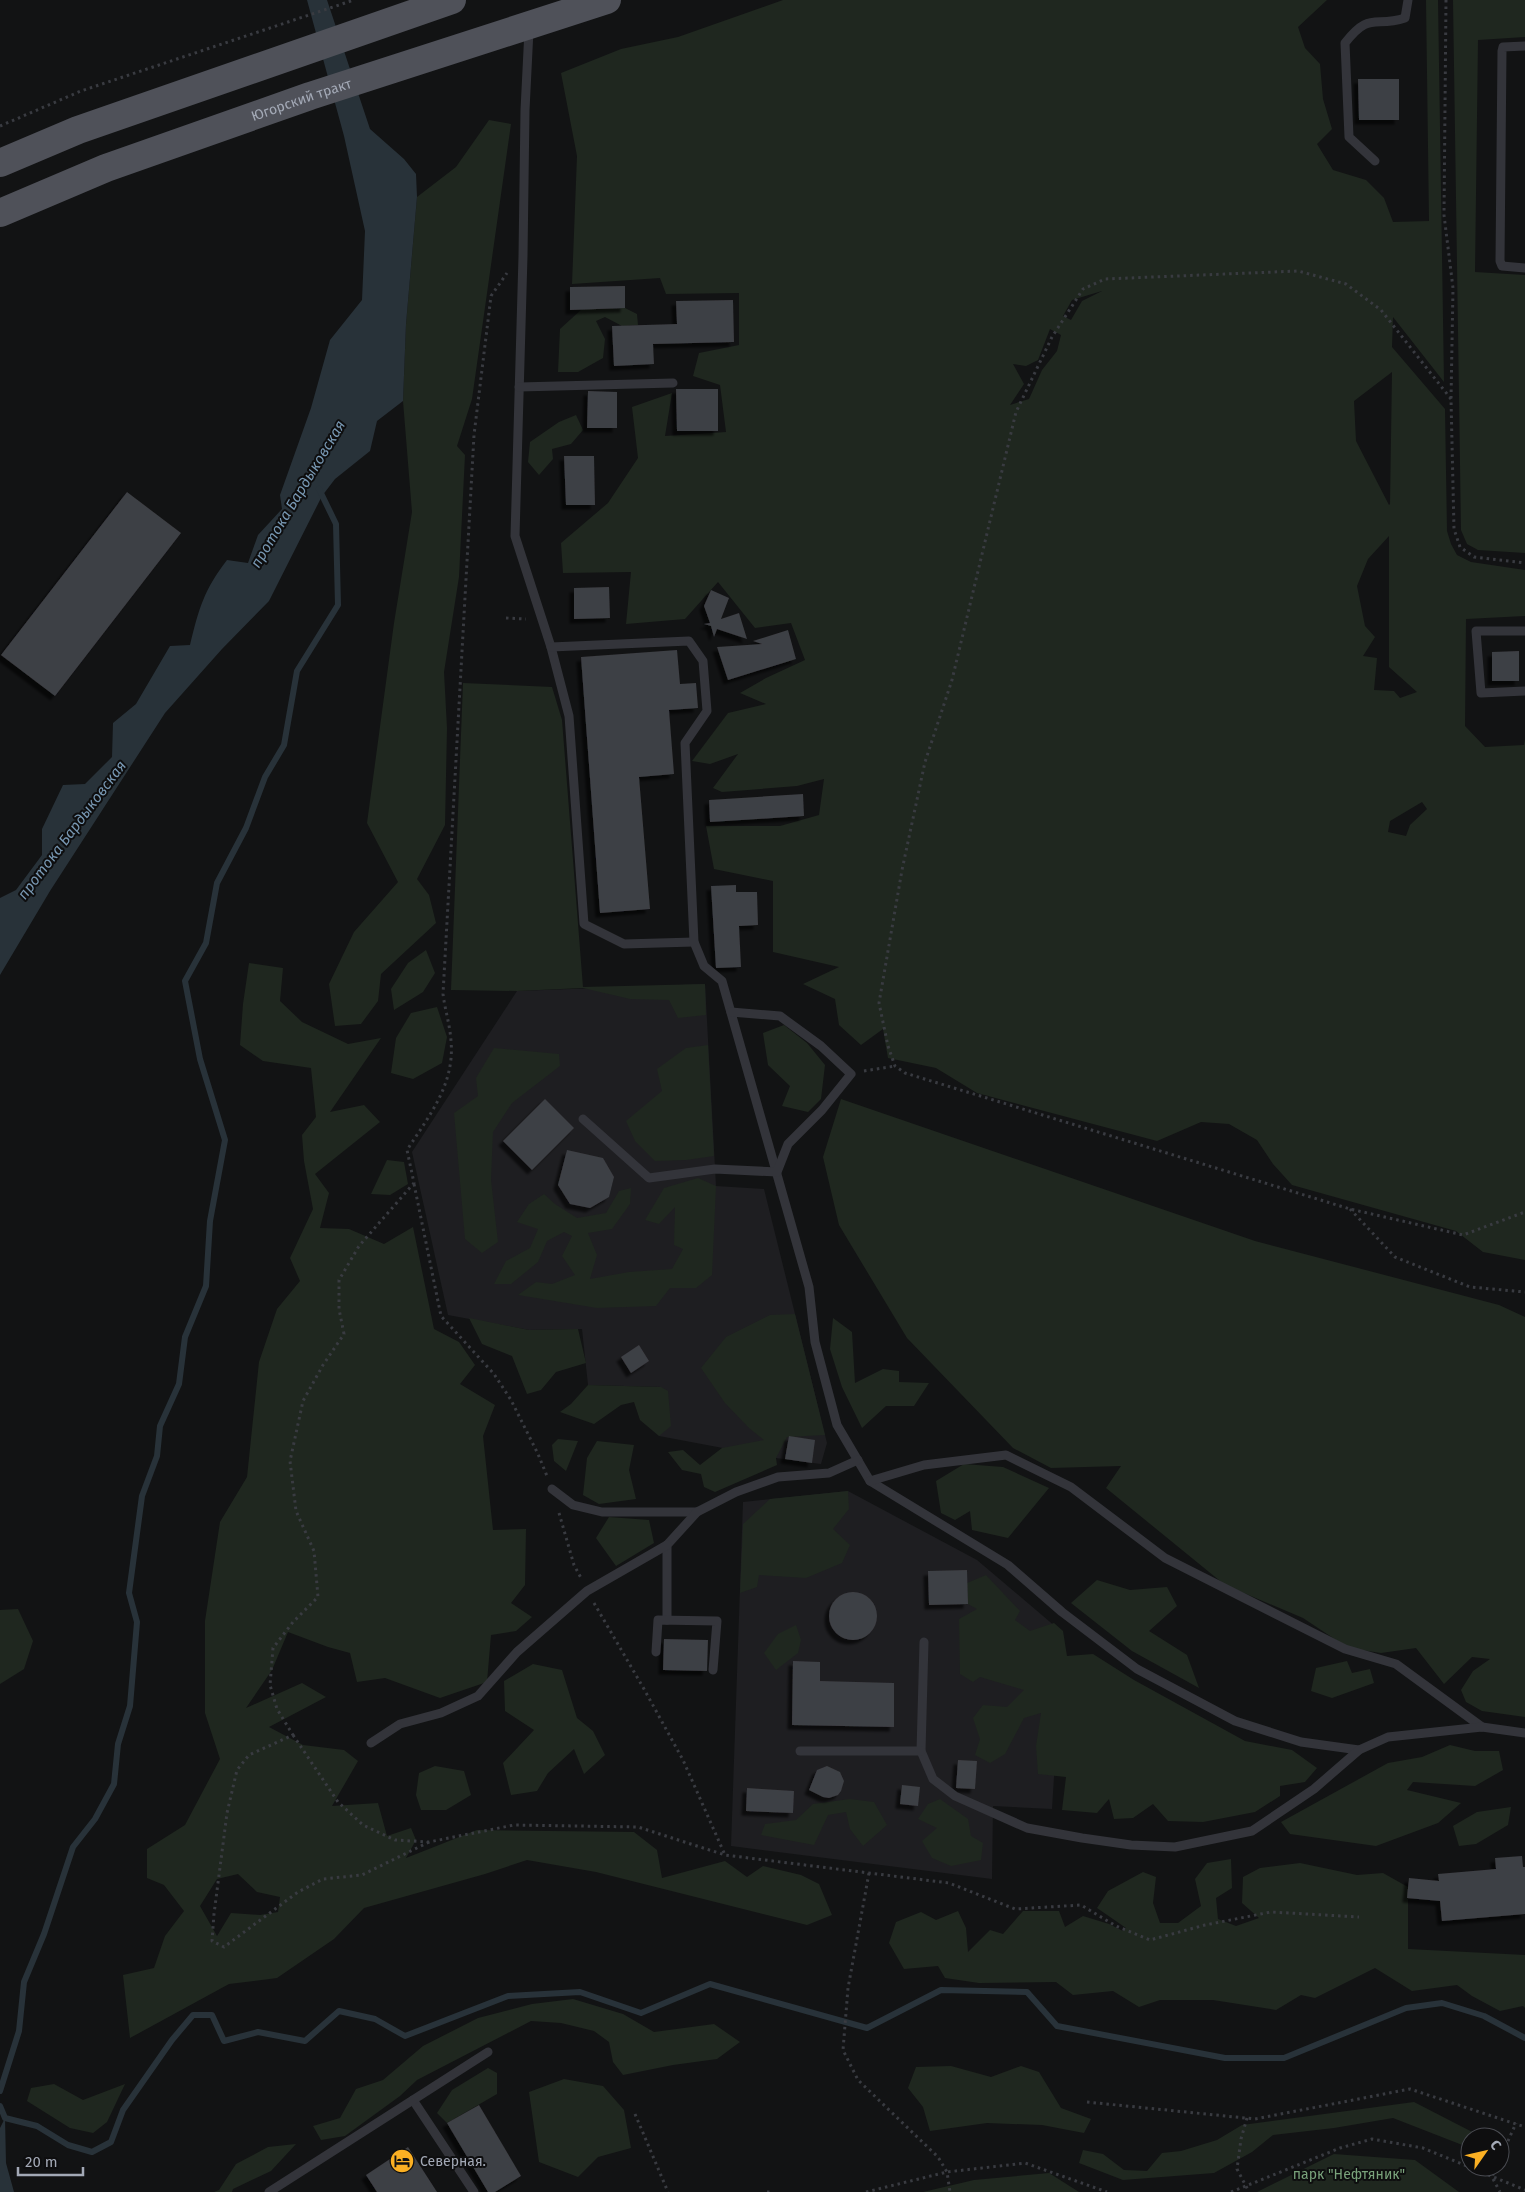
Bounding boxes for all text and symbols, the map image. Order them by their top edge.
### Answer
street label: Югорский тракт [249,74,354,125]
water label: протока Бардыковская [247,417,349,571]
water label: протока Бардыковская [14,757,130,903]
north arrow [1460,2127,1510,2177]
text: С [1486,2137,1505,2153]
scale bar [18,2144,82,2176]
hotel icon: Северная. [389,2148,415,2174]
text: 20 m [25,2153,58,2171]
place label: Северная. [420,2153,486,2170]
park label: парк "Нефтяник" [1293,2166,1405,2183]

